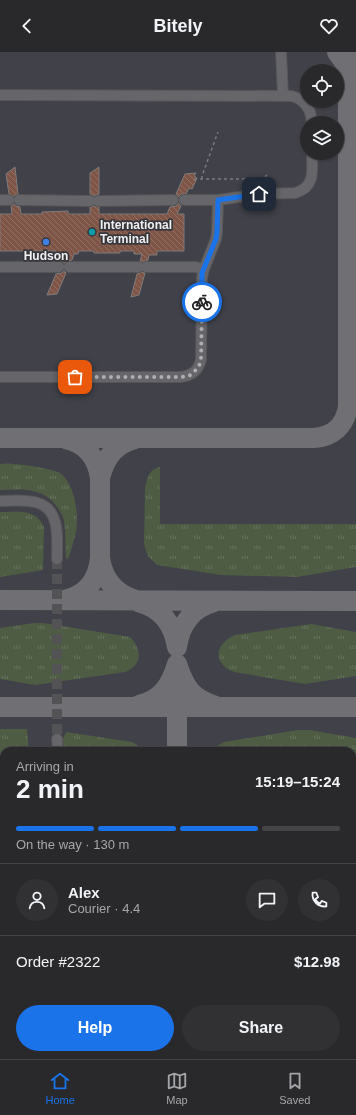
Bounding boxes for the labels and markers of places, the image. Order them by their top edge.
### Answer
pin [242,177,276,211]
place label: International Terminal [100,218,172,246]
marker: International Terminal [87,227,97,237]
marker: Hudson [41,237,51,247]
place label: Hudson [24,249,68,263]
pin [58,360,92,394]

